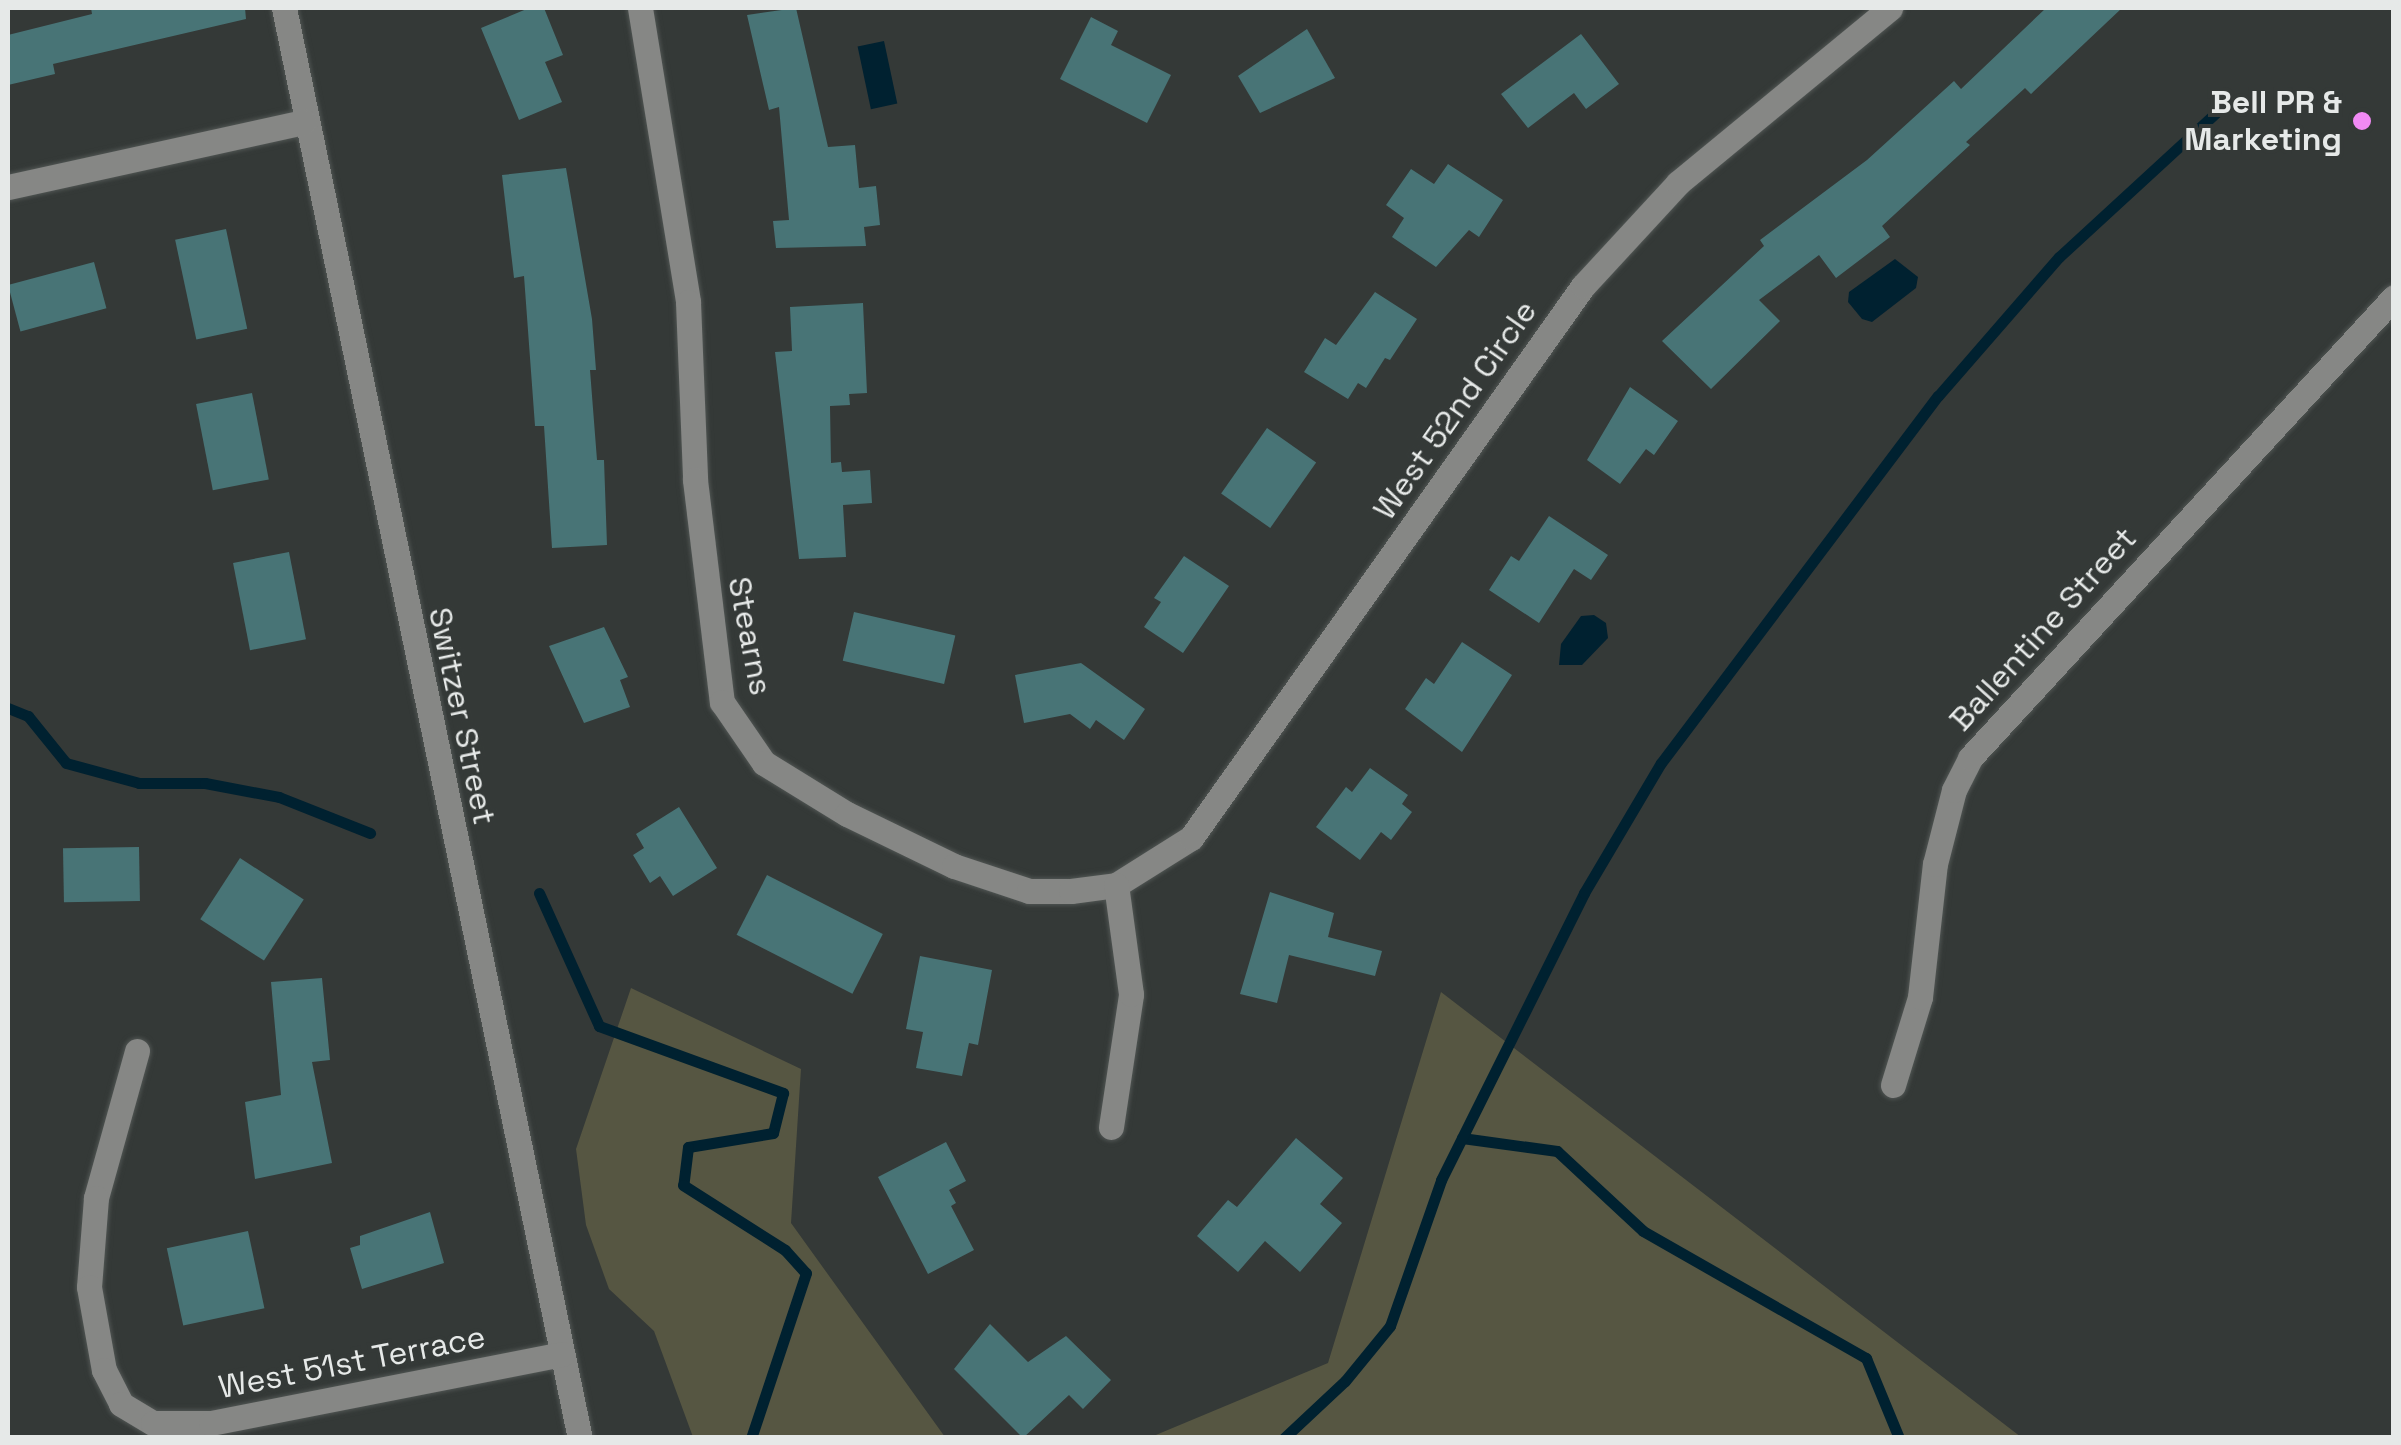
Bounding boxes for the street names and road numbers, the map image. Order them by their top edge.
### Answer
street label: West 52nd Circle [1365,293,1545,527]
street label: Ballentine Street [1942,519,2144,739]
street label: Stearns [720,574,780,698]
street label: Switzer Street [420,604,504,828]
street label: West 51st Terrace [215,1317,489,1407]

